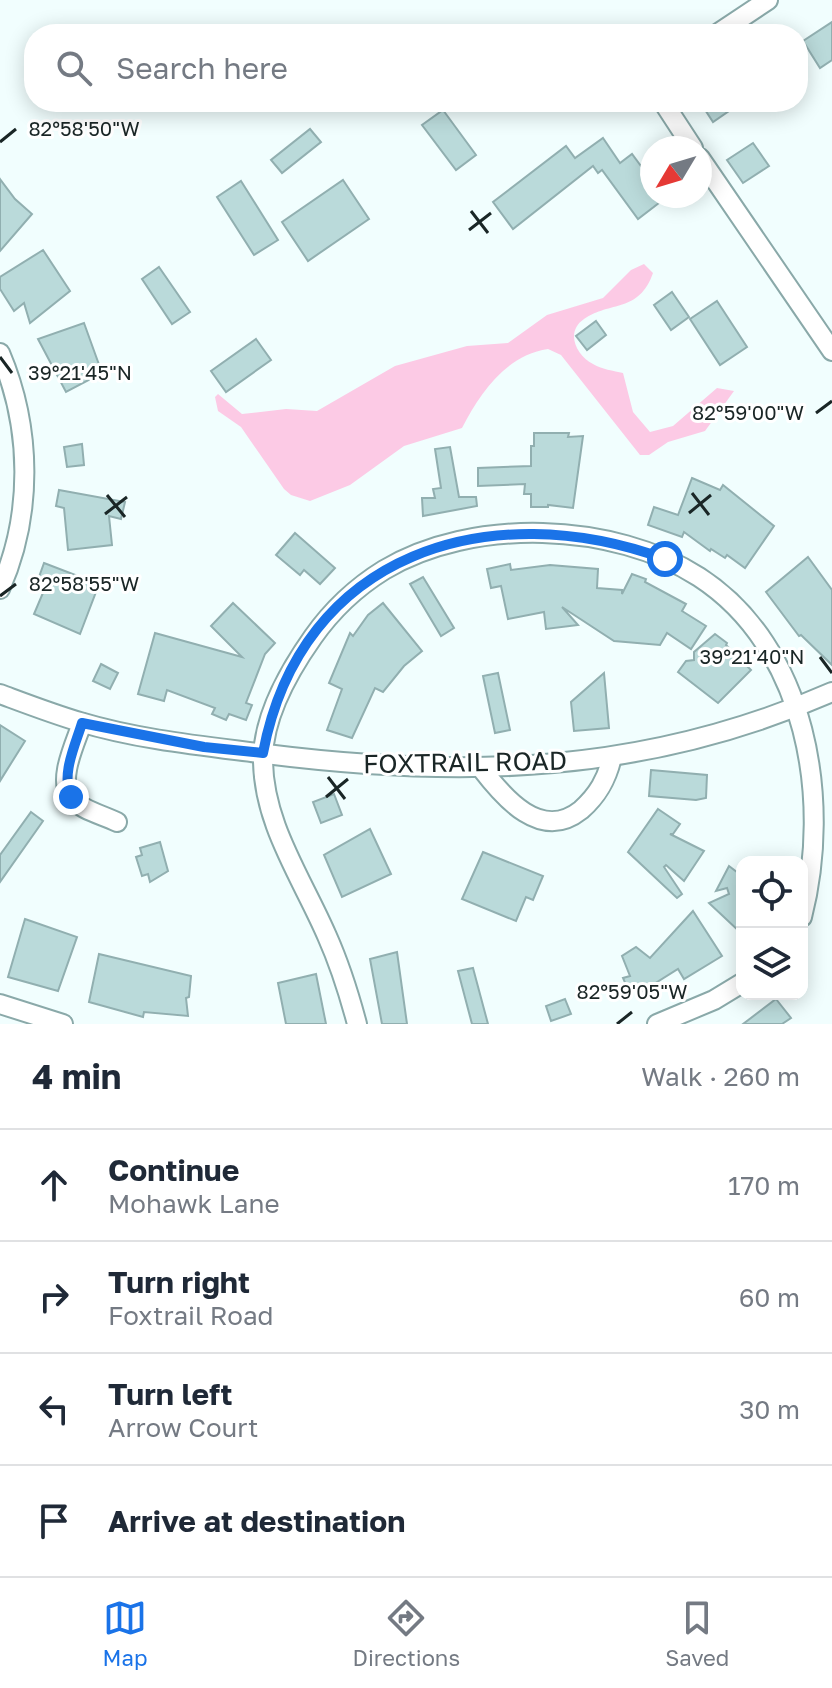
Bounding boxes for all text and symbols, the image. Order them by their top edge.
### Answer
search box [24,24,808,112]
icon: search [52,46,96,90]
text: Search here [116,50,288,86]
text: 82°58'50"W [28,116,140,140]
north arrow [640,136,712,208]
text: 39°21'45"N [28,360,132,384]
text: 82°59'00"W [692,400,804,424]
route start [647,541,683,577]
text: 82°58'55"W [29,571,139,595]
text: 39°21'40"N [700,644,804,668]
street label: FOXTRAIL ROAD [363,745,567,779]
route end [53,779,89,815]
map controls [736,856,808,1000]
button: locate [736,856,808,928]
button: layers [736,928,808,1000]
text: 82°59'05"W [576,979,688,1003]
text: 4 min [32,1056,121,1096]
text: Walk · 260 m [641,1061,800,1092]
text: Continue [108,1152,239,1188]
icon: ahead [32,1163,76,1207]
text: 170 m [728,1170,800,1201]
text: Mohawk Lane [108,1188,279,1219]
text: Turn right [108,1264,250,1300]
icon: right [32,1275,76,1319]
text: 60 m [739,1282,800,1313]
text: Foxtrail Road [108,1300,274,1331]
text: Turn left [108,1376,233,1412]
icon: left [32,1387,76,1431]
text: 30 m [739,1394,800,1425]
text: Arrow Court [108,1412,258,1443]
icon: arrive [32,1499,76,1543]
text: Arrive at destination [108,1503,405,1539]
tab: Map [103,1596,147,1671]
tab: Directions [353,1596,460,1671]
tab: Saved [665,1596,729,1671]

